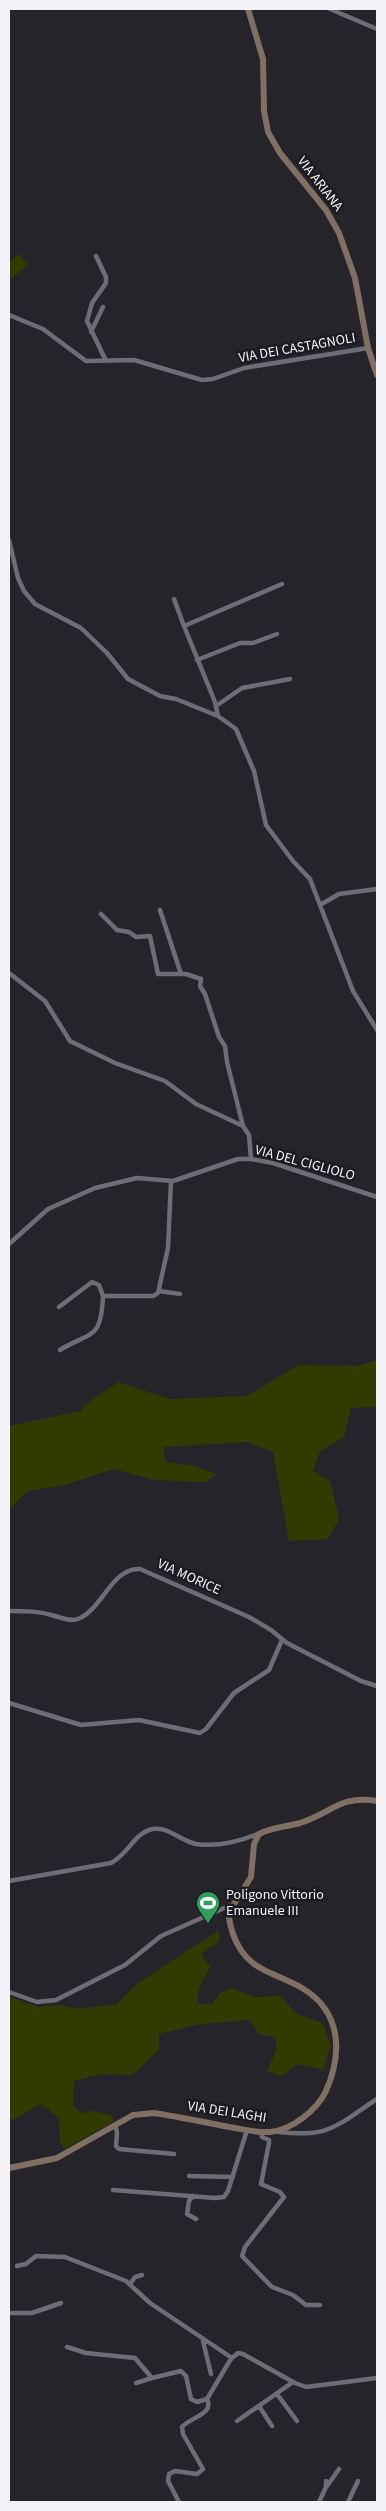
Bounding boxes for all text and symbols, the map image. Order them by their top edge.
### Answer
street label: VIA ARIANA [292,152,348,216]
street label: VIA DEI CASTAGNOLI [237,328,357,368]
street label: VIA DEL CIGLIOLO [253,1140,357,1186]
street label: VIA MORICE [154,1554,224,1600]
place label: Poligono Vittorio Emanuele III [226,1885,324,1921]
sports icon: Poligono Vittorio Emanuele III [195,1890,221,1924]
street label: VIA DEI LAGHI [186,2096,268,2128]

